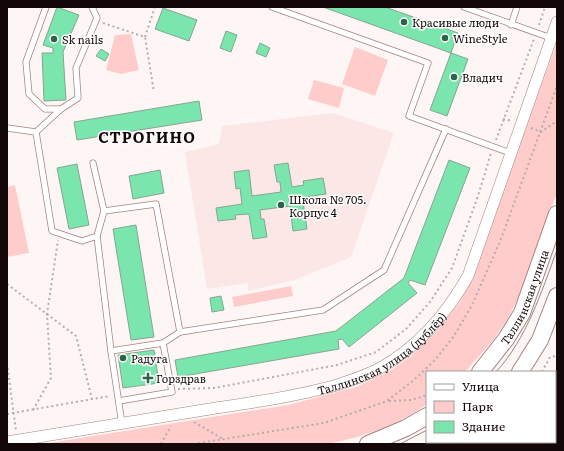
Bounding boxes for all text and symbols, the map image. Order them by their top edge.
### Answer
place label: Красивые люди [412,14,499,30]
marker: Красивые люди [399,17,409,27]
place label: WineStyle [453,30,508,46]
place label: Sk nails [62,31,103,47]
marker: WineStyle [440,33,450,43]
marker: Sk nails [49,34,59,44]
place label: Владич [462,69,503,85]
marker: Владич [449,72,459,82]
district label: СТРОГИНО [98,125,196,148]
place label: Школа № 705. Корпус 4 [289,191,367,220]
marker: Школа № 705. Корпус 4 [276,200,286,210]
street label: Таллинская улица [496,247,552,348]
street label: Таллинская улица (дублёр) [315,308,449,398]
place label: Радуга [131,350,168,366]
marker: Радуга [118,353,128,363]
place label: Горздрав [156,370,206,386]
legend [426,371,556,443]
marker: Горздрав [143,373,153,383]
text: Улица [462,377,500,395]
text: Парк [462,397,493,415]
text: Здание [462,417,505,435]

